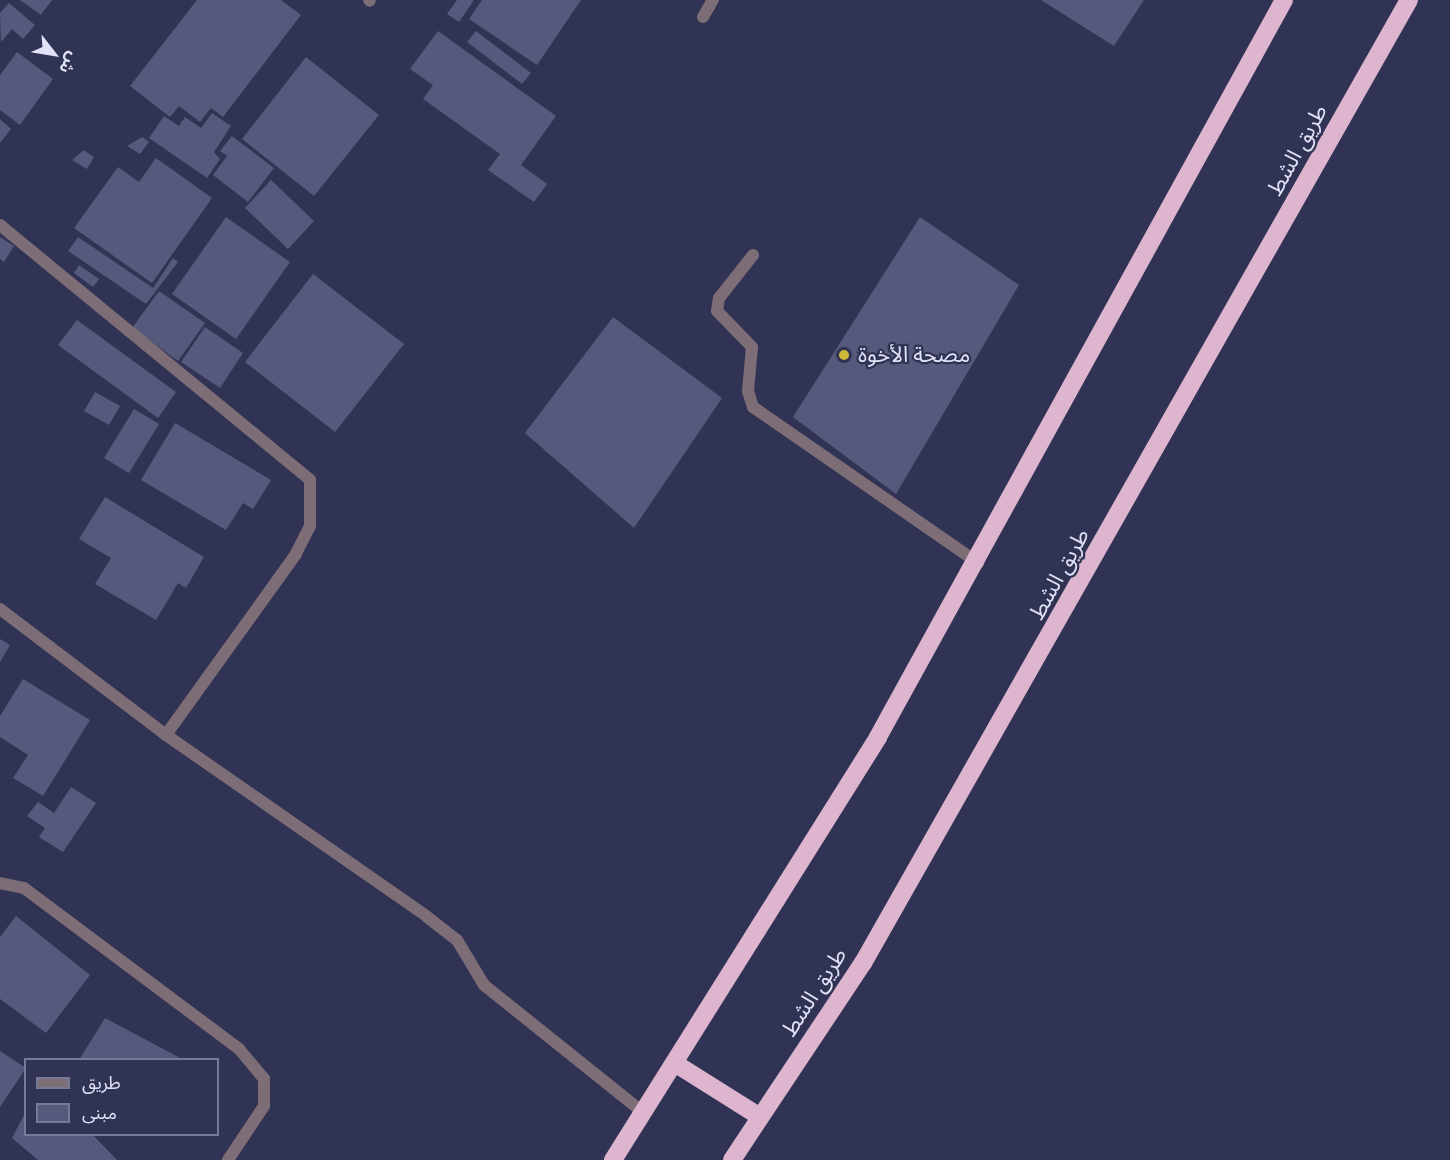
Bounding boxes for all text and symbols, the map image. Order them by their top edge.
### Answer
north arrow [24,24,84,84]
text: ش [54,48,85,79]
street label: طريق الشط [1261,100,1333,200]
place label: مصحة الأخوة [858,342,970,368]
marker: مصحة الأخوة [835,346,853,364]
street label: طريق الشط [1023,524,1095,624]
street label: طريق الشط [776,943,852,1041]
legend [24,1058,219,1136]
text: طريق [82,1069,121,1096]
text: مبنى [82,1099,117,1126]

